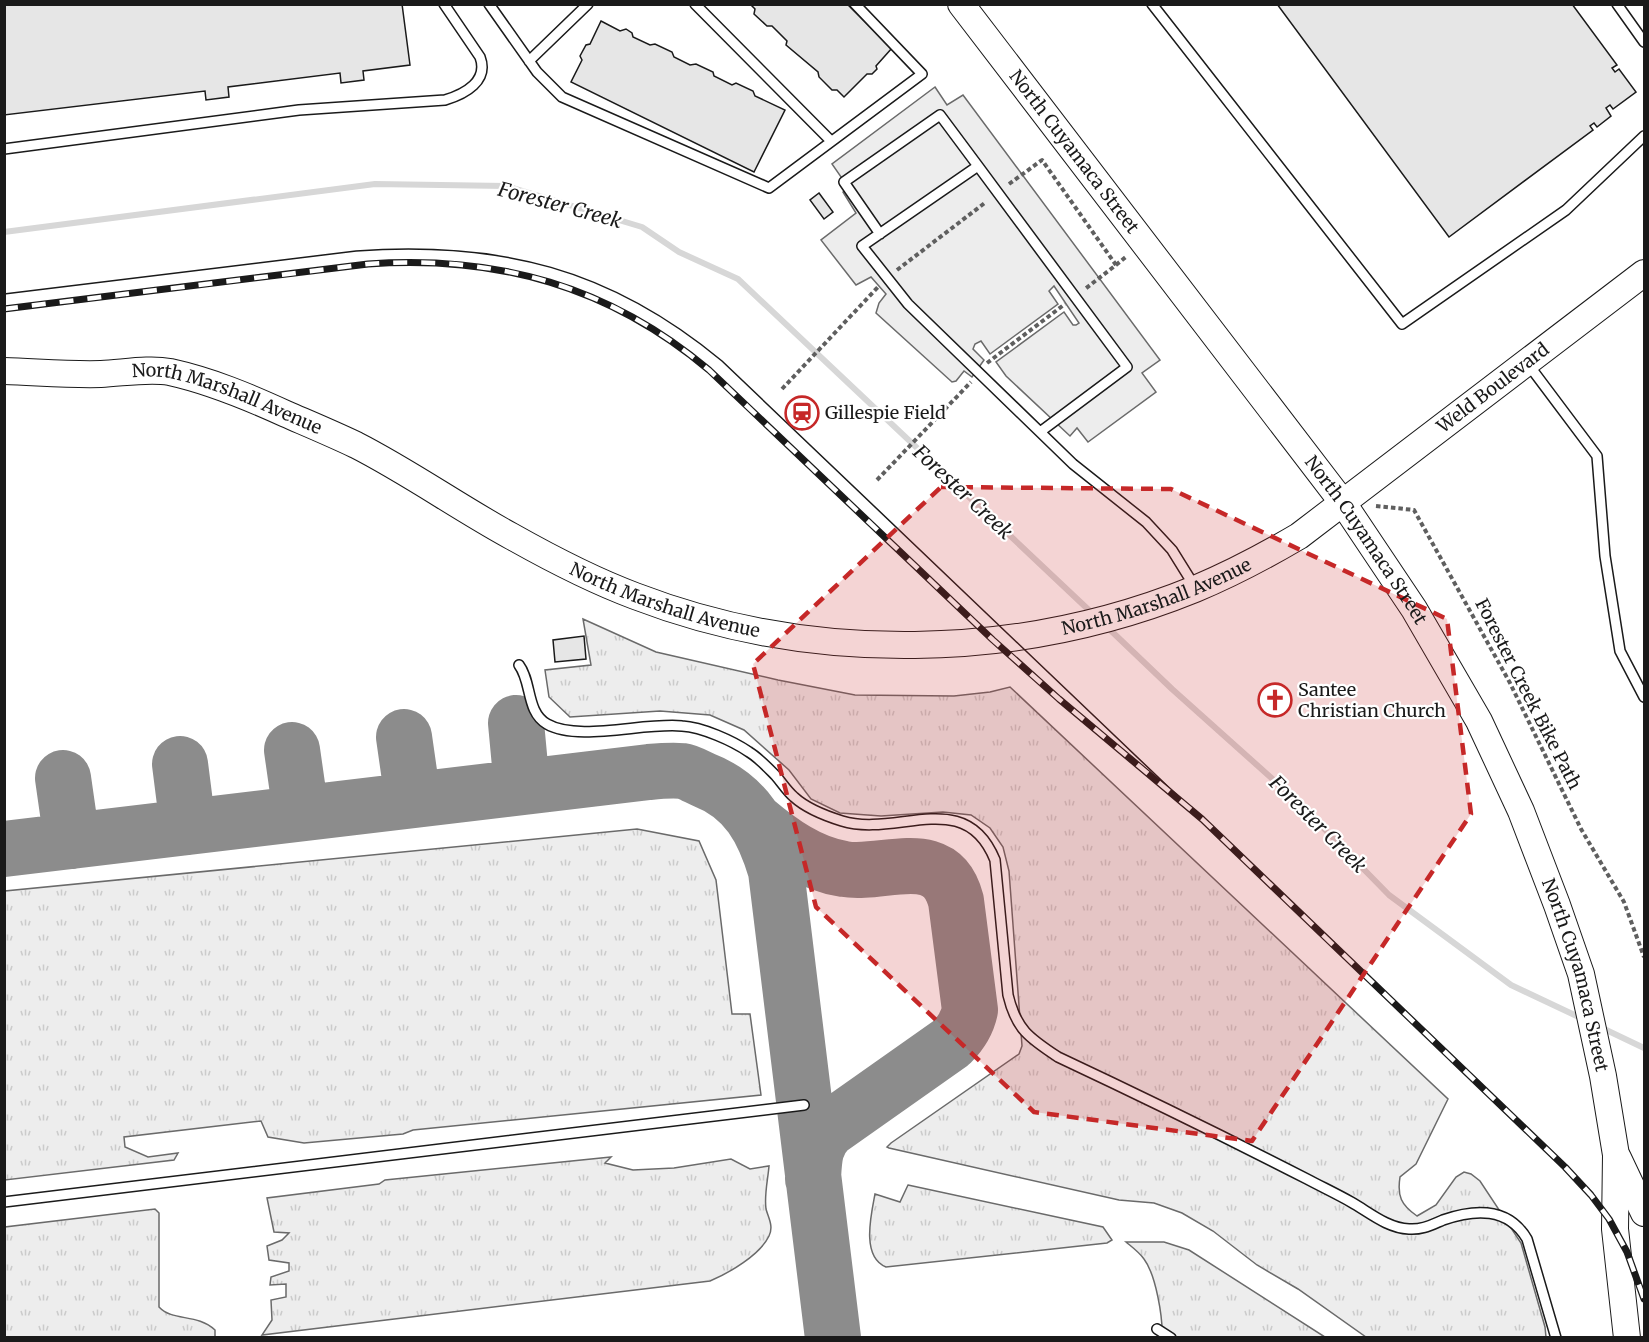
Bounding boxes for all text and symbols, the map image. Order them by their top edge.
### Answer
street label: North Cuyamaca Street [1005,65,1144,238]
water label: Forester Creek [495,176,625,233]
street label: Weld Boulevard [1431,338,1553,438]
street label: North Marshall Avenue [131,358,326,439]
station icon: Gillespie Field [784,395,820,431]
place label: Gillespie Field [825,401,946,424]
water label: Forester Creek [908,438,1018,544]
street label: North Cuyamaca Street [1300,451,1432,628]
street label: North Marshall Avenue [1060,553,1255,640]
street label: North Marshall Avenue [566,557,762,642]
street label: Forester Creek Bike Path [1470,594,1587,793]
place label: Santee Christian Church [1298,678,1446,722]
church icon: Santee Christian Church [1257,682,1293,718]
water label: Forester Creek [1264,769,1372,877]
street label: North Cuyamaca Street [1537,875,1614,1074]

